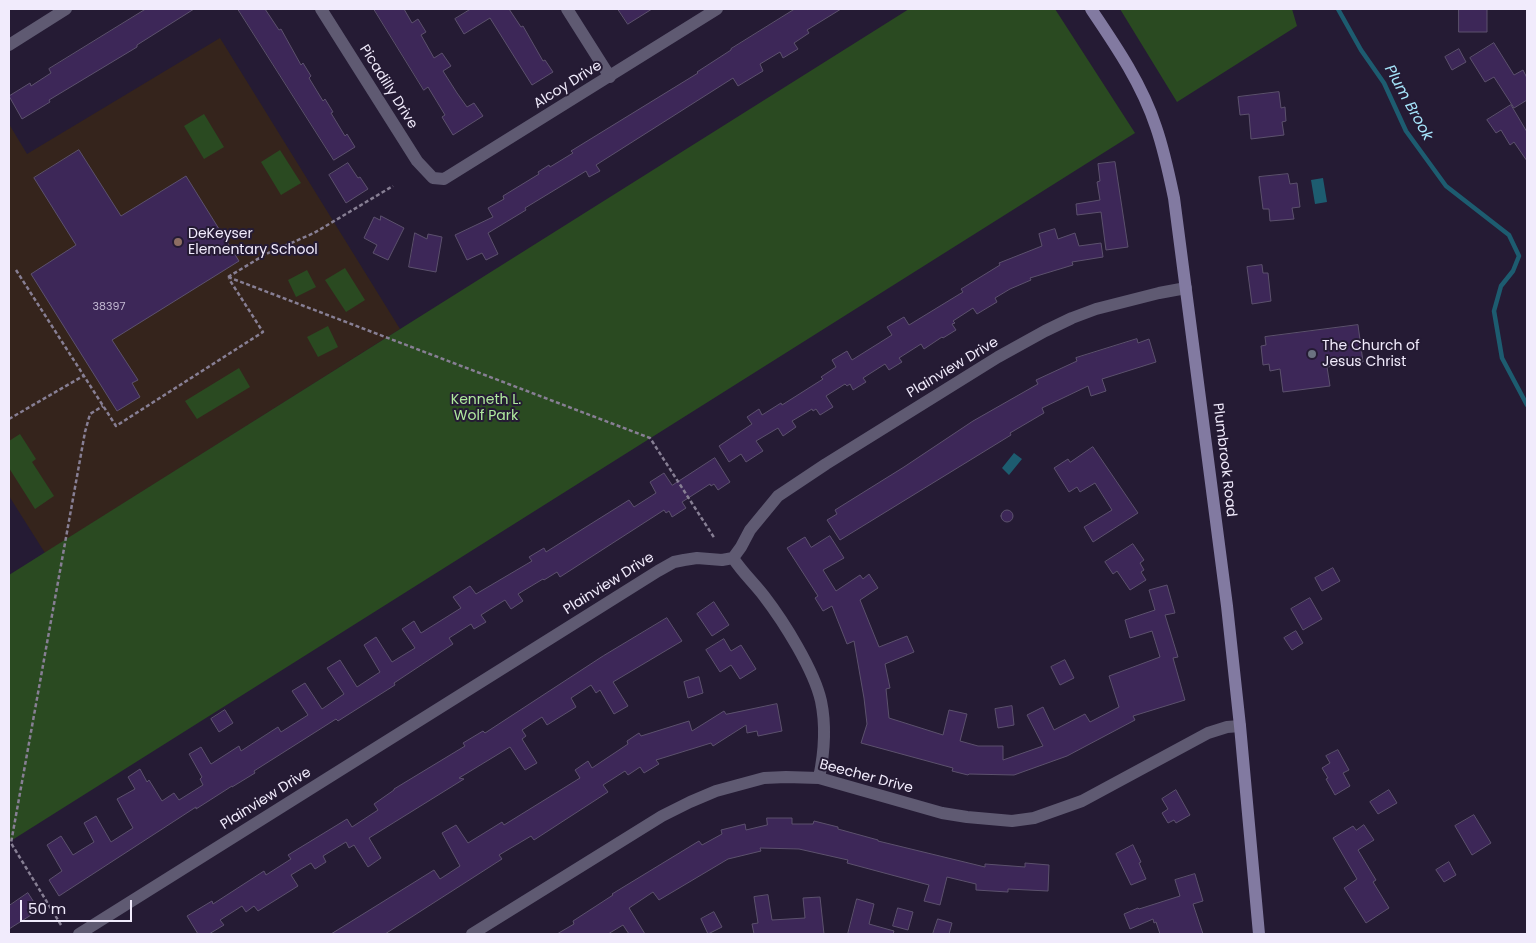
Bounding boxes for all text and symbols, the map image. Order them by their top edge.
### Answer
street label: Picadilly Drive [355,42,421,132]
street label: Alcoy Drive [531,57,605,113]
water label: Plum Brook [1380,62,1436,144]
place label: DeKeyser Elementary School [188,226,318,258]
marker: DeKeyser Elementary School [172,236,184,248]
house number: 38397 [93,300,125,314]
street label: Plainview Drive [904,334,1002,402]
place label: The Church of Jesus Christ [1322,338,1420,371]
marker: The Church of Jesus Christ [1306,348,1318,360]
park label: Kenneth L. Wolf Park [451,392,521,424]
street label: Plumbrook Road [1209,402,1239,518]
street label: Plainview Drive [561,549,657,619]
street label: Beecher Drive [817,756,915,798]
street label: Plainview Drive [218,764,314,834]
scale bar [22,890,135,922]
text: 50 m [28,898,66,919]

